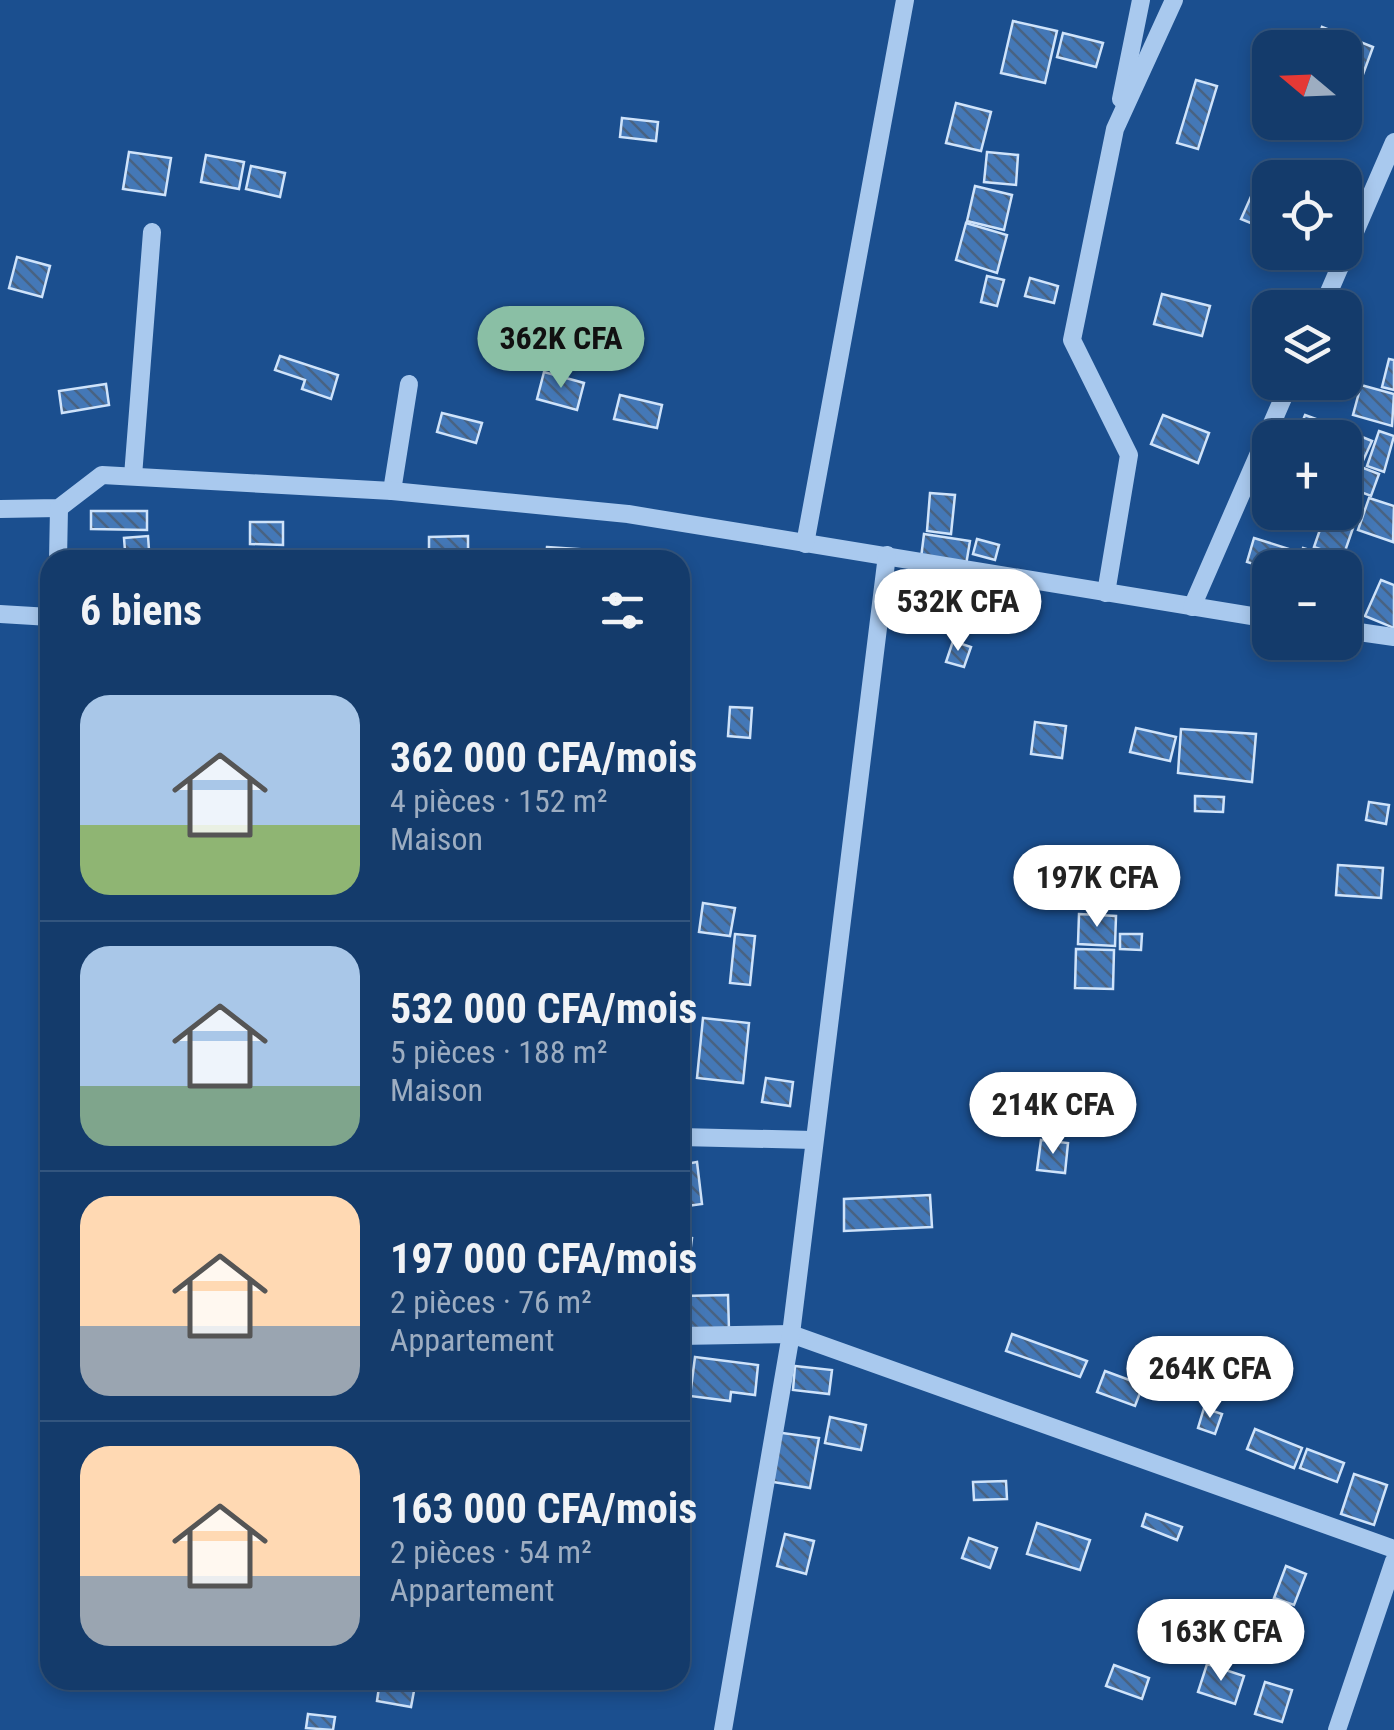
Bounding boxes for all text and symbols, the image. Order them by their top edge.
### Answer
north arrow [1252,30,1362,140]
map controls [1252,30,1362,660]
button: locate [1252,160,1362,270]
button: layers [1252,290,1362,400]
pin: 362K CFA [458,306,664,391]
text: 362K CFA [499,319,623,357]
button: + [1252,420,1362,530]
button: − [1252,550,1362,660]
pin: 532K CFA [855,569,1061,654]
text: 532K CFA [896,582,1020,620]
icon: filters [595,583,650,638]
text: 6 biens [80,586,202,635]
text: 362 000 CFA/mois [390,733,697,782]
icon: home [160,735,280,855]
text: 4 pièces · 152 m² [390,782,608,820]
text: Maison [390,820,483,858]
pin: 197K CFA [994,845,1200,930]
text: 197K CFA [1035,858,1159,896]
text: 532 000 CFA/mois [390,984,697,1033]
icon: home [160,986,280,1106]
text: 5 pièces · 188 m² [390,1033,608,1071]
text: Maison [390,1071,483,1109]
pin: 214K CFA [950,1072,1156,1157]
text: 214K CFA [991,1085,1115,1123]
text: 197 000 CFA/mois [390,1234,697,1283]
icon: home [160,1236,280,1356]
text: 2 pièces · 76 m² [390,1283,592,1321]
text: Appartement [390,1321,554,1359]
pin: 264K CFA [1107,1336,1313,1421]
text: 264K CFA [1148,1349,1272,1387]
text: 163 000 CFA/mois [390,1484,697,1533]
icon: home [160,1486,280,1606]
text: 2 pièces · 54 m² [390,1533,592,1571]
text: Appartement [390,1571,554,1609]
pin: 163K CFA [1118,1599,1324,1684]
text: 163K CFA [1159,1612,1283,1650]

